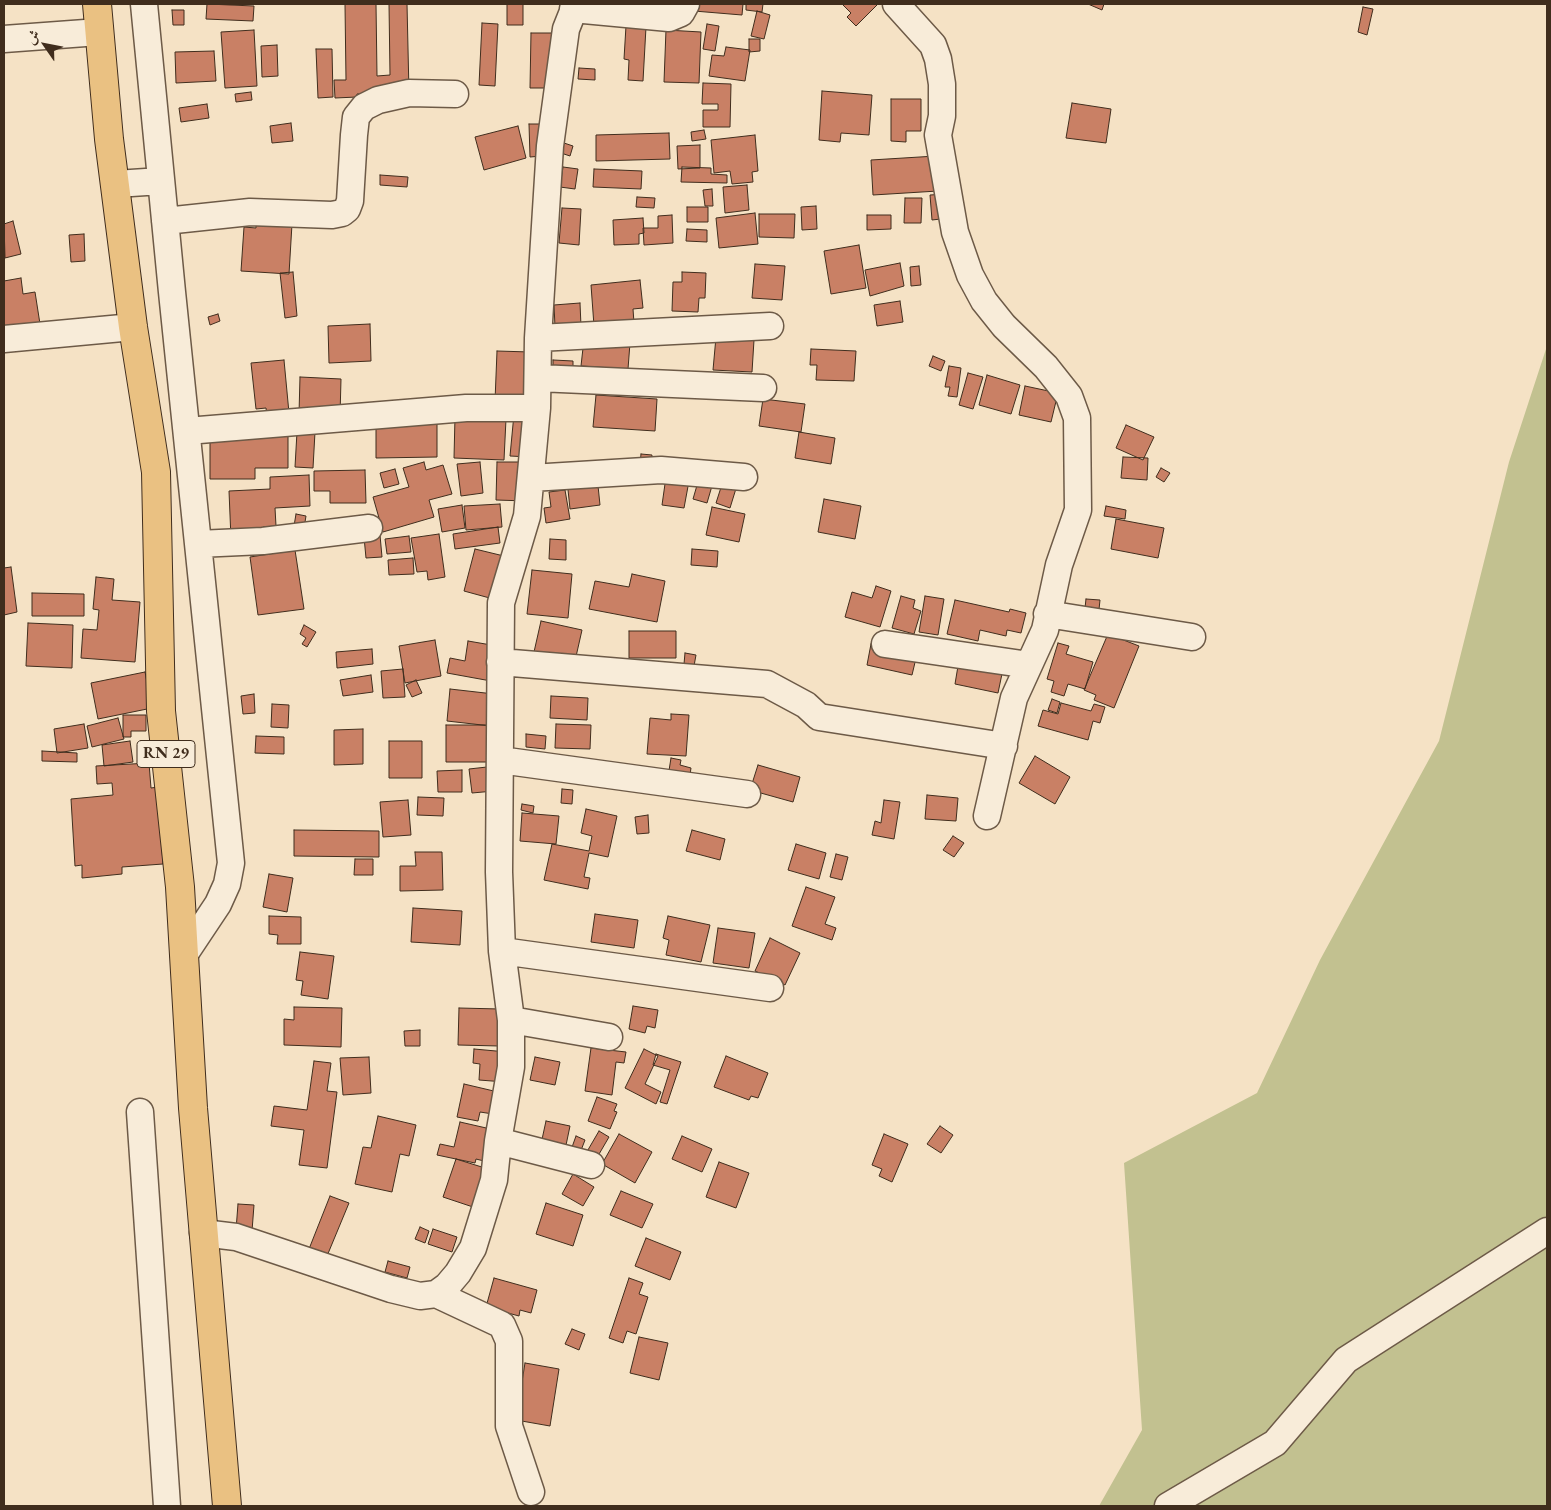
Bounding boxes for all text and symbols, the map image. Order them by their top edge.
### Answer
north arrow [20,20,70,70]
text: ش [21,26,44,48]
road number: RN 29 [137,741,195,768]

